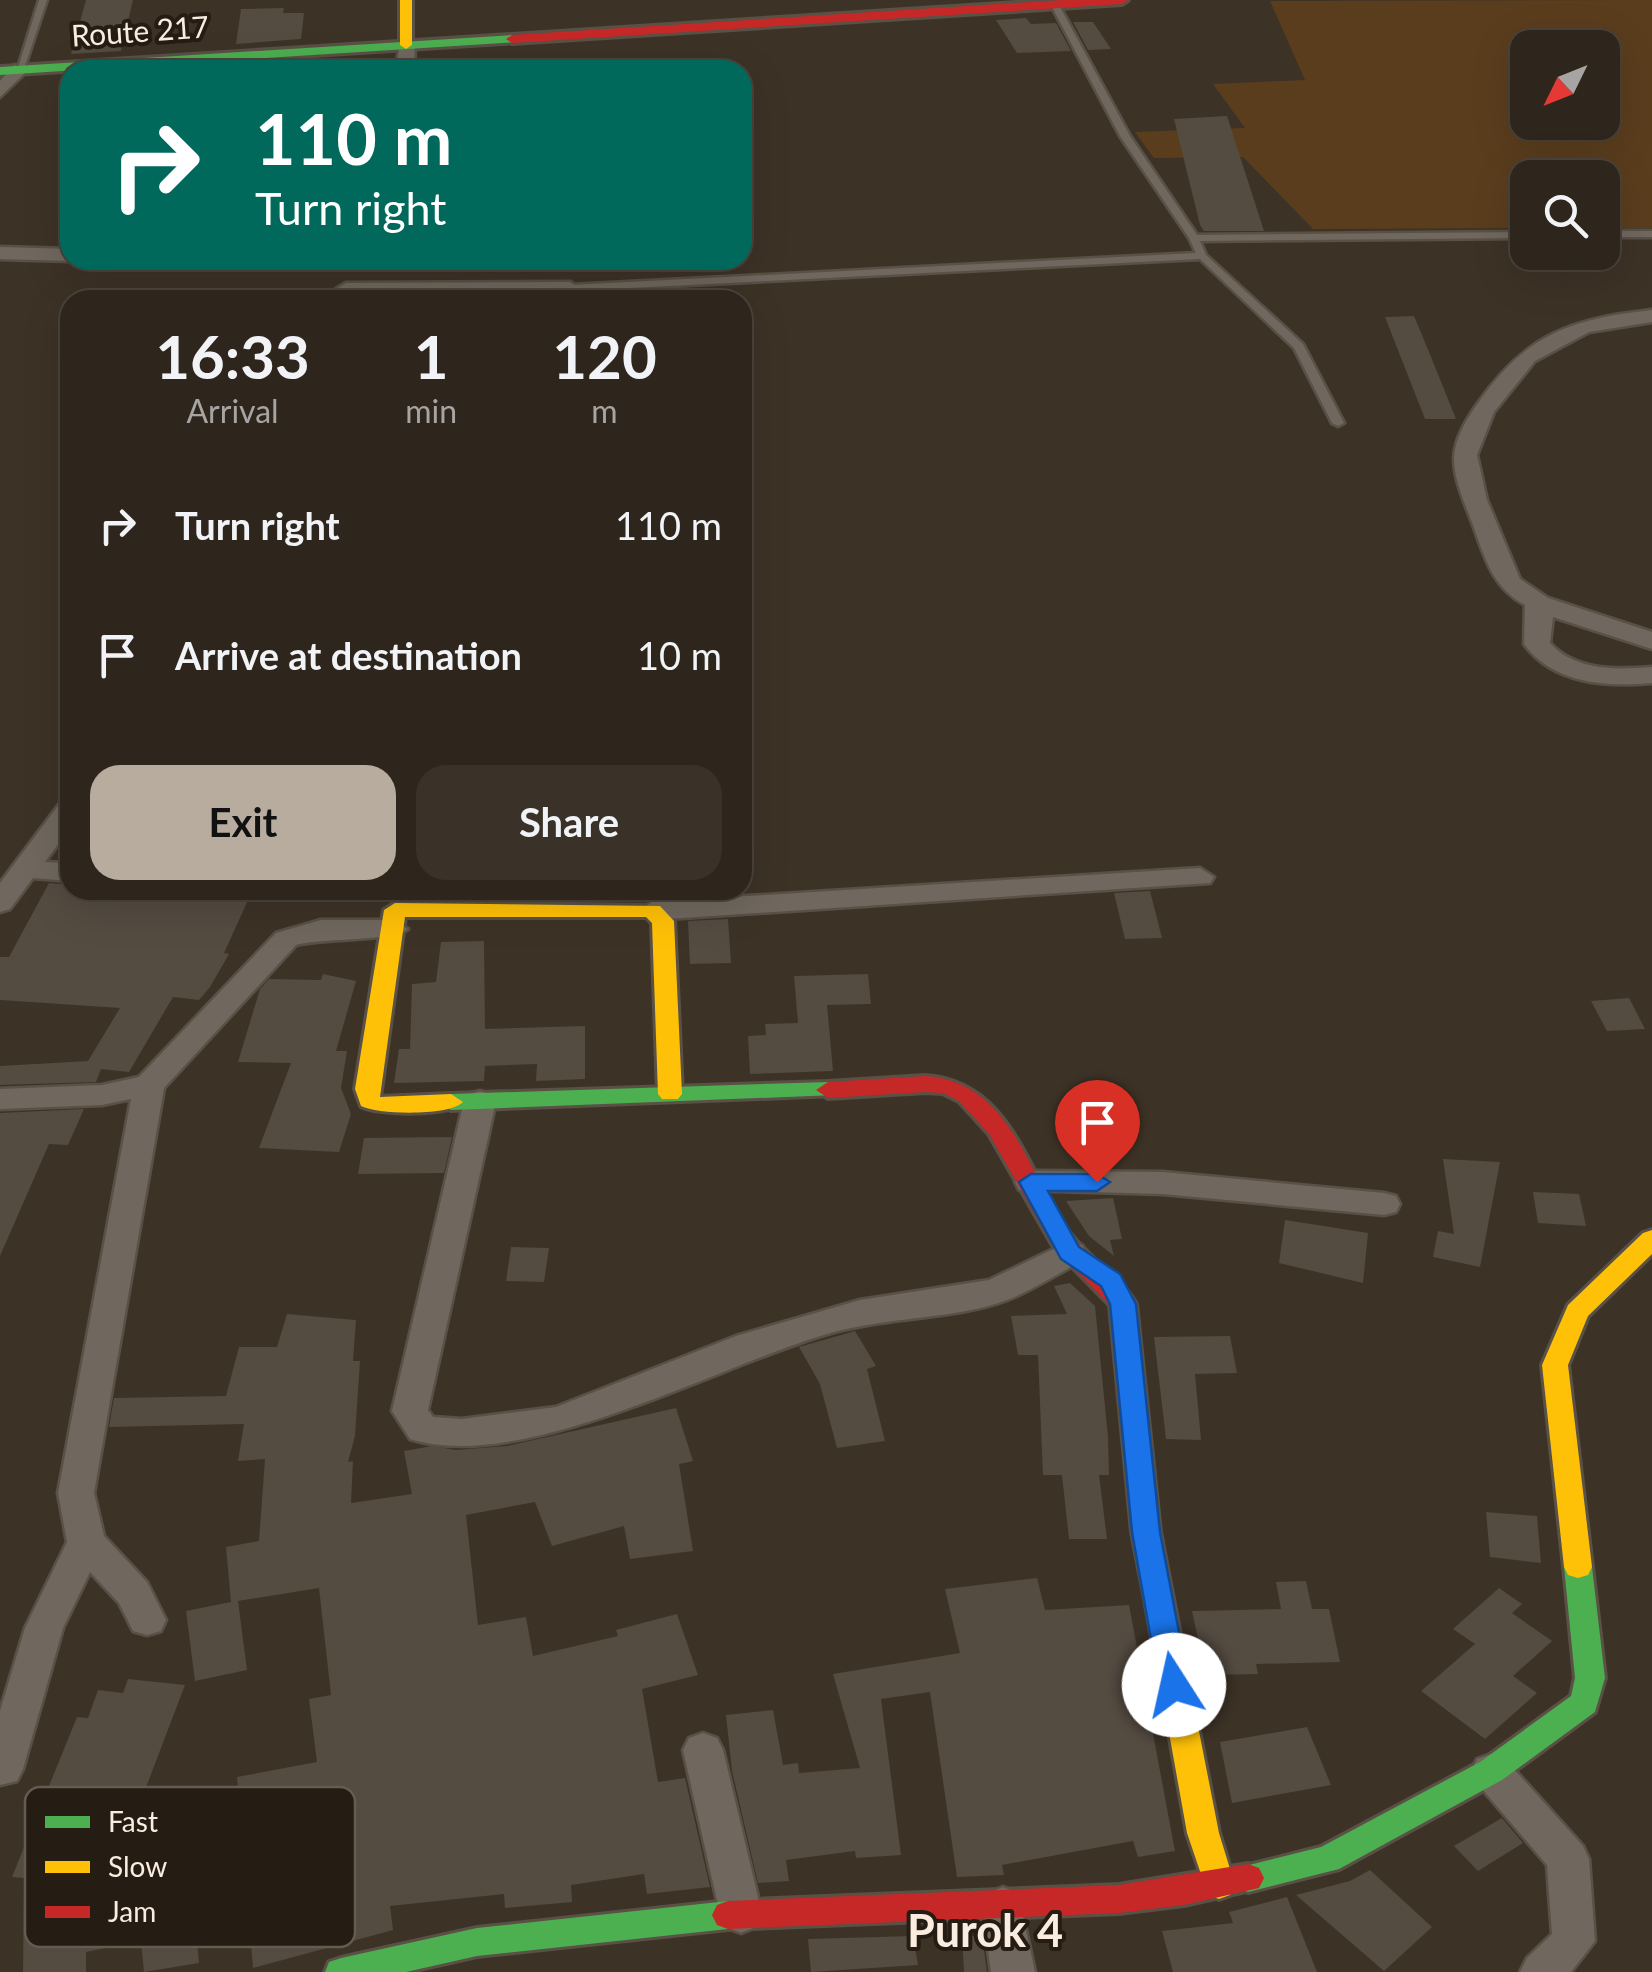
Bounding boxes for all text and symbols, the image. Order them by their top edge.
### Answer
street label: Route 217 [70,7,210,53]
north arrow [1510,30,1620,140]
map controls [1510,30,1620,270]
text: 110 m [255,96,452,180]
icon: right [90,100,220,230]
button: search [1510,160,1620,270]
text: Turn right [255,181,446,235]
text: 16:33 [155,320,310,392]
text: 1 [414,320,449,392]
text: 120 [552,320,657,392]
text: Arrival [186,391,279,430]
text: min [405,391,457,430]
text: m [591,391,618,430]
icon: right [90,498,145,553]
text: Turn right [175,502,340,548]
text: 110 m [615,502,722,548]
icon: arrive [90,628,145,683]
text: Arrive at destination [175,632,522,678]
text: 10 m [637,632,722,678]
button: Exit [90,765,396,880]
button: Share [416,765,722,880]
pin [1055,1080,1140,1183]
icon: arrive [1070,1095,1125,1150]
position arrow [1122,1633,1226,1737]
legend [25,1787,355,1947]
text: Fast [108,1804,158,1838]
text: Slow [108,1849,167,1883]
text: Jam [108,1894,156,1928]
district label: Purok 4 [907,1903,1063,1957]

